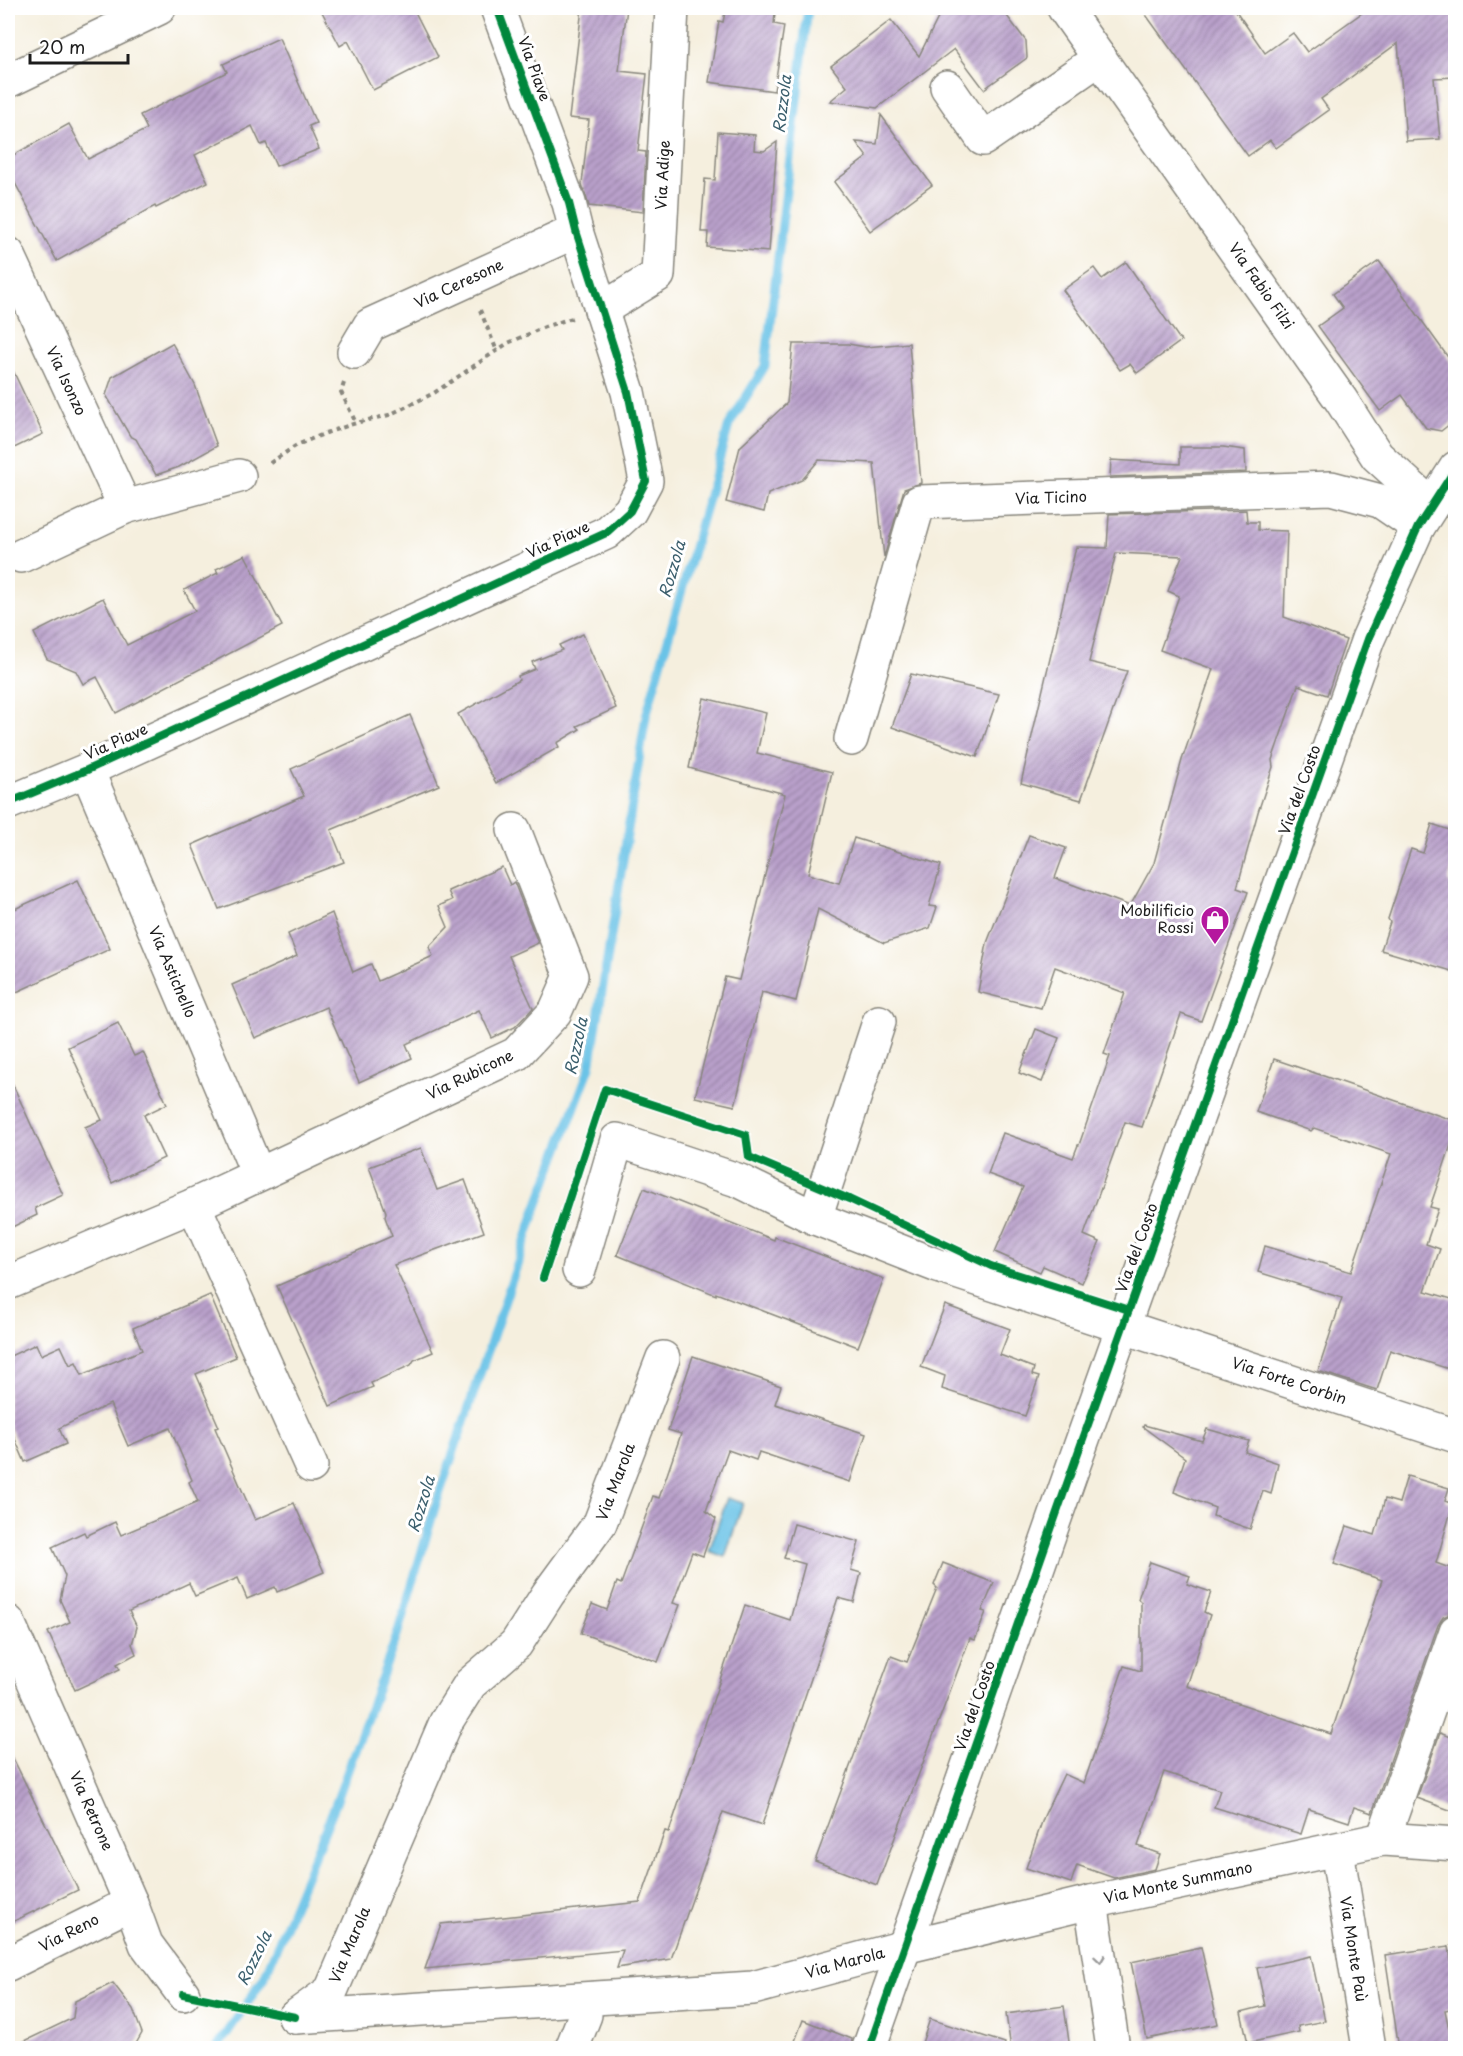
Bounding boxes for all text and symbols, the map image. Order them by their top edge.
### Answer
scale bar [30,27,128,65]
text: 20 m [39,33,85,60]
street label: Via Piave [513,33,558,104]
water label: Rozzola [766,72,797,134]
street label: Via Adige [648,139,675,210]
street label: Via Fabio Filzi [1224,237,1301,333]
street label: Via Ceresone [410,252,507,313]
street label: Via Isonzo [41,342,93,419]
street label: Via Ticino [1015,484,1087,509]
street label: Via Piave [522,514,593,563]
water label: Rozzola [651,536,691,600]
street label: Via Piave [80,716,151,765]
street label: Via del Costo [1272,741,1326,838]
place label: Mobilificio Rossi [1120,898,1194,938]
shop icon: Mobilificio Rossi [1199,904,1231,946]
street label: Via Astichello [144,922,203,1021]
water label: Rozzola [557,1014,593,1077]
street label: Via Rubicone [422,1043,517,1105]
street label: Via del Costo [1109,1199,1163,1296]
street label: Via Forte Corbin [1229,1350,1350,1409]
street label: Via Marola [589,1439,640,1524]
water label: Rozzola [400,1471,440,1535]
street label: Via del Costo [947,1657,1000,1754]
street label: Via Retrone [65,1767,120,1854]
street label: Via Monte Summano [1101,1855,1254,1909]
street label: Via Monte Paù [1335,1894,1374,2003]
street label: Via Marola [322,1902,375,1986]
street label: Via Reno [34,1907,102,1957]
water label: Rozzola [230,1925,277,1989]
street label: Via Marola [802,1940,887,1983]
one-way arrow [1093,1955,1105,1964]

